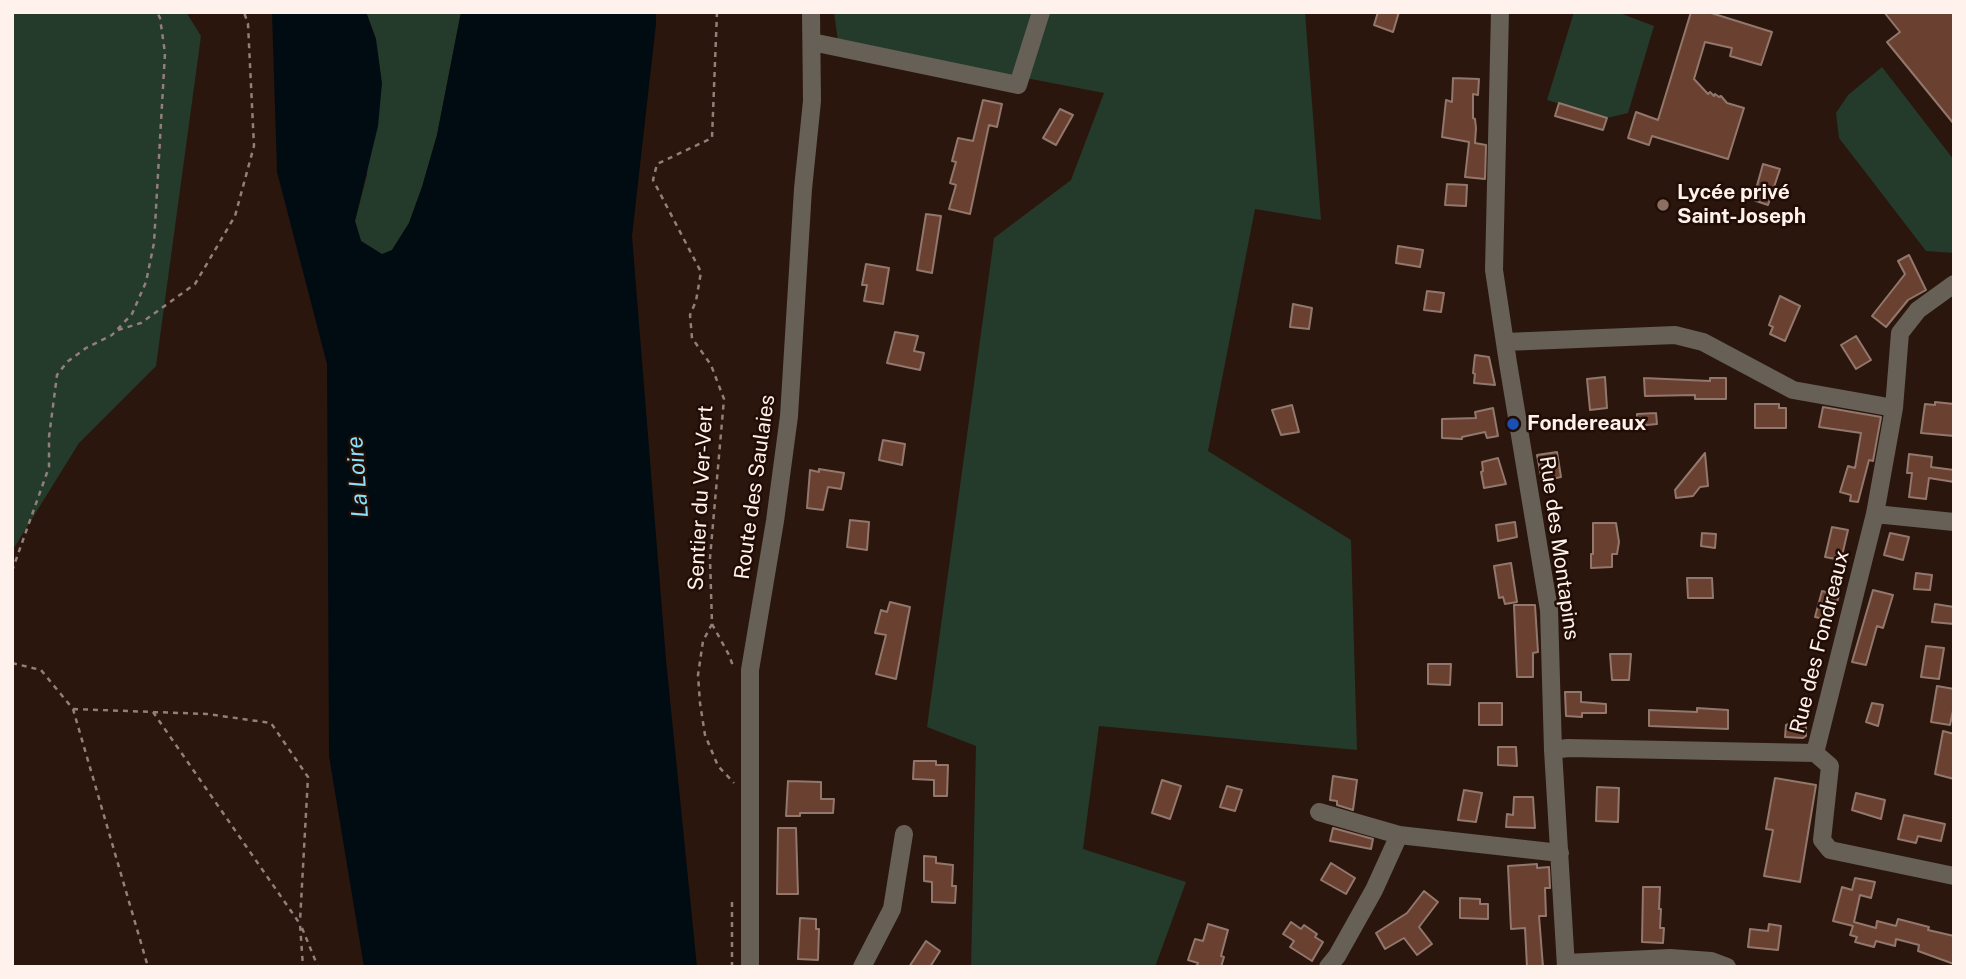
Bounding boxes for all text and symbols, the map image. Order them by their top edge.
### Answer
place label: Lycée privé Saint-Joseph [1677,180,1806,230]
marker: Lycée privé Saint-Joseph [1655,197,1671,213]
street label: Route des Saulaies [730,393,780,581]
street label: Sentier du Ver-Vert [684,405,718,591]
place label: Fondereaux [1527,411,1646,437]
marker: Fondereaux [1505,416,1521,432]
water label: La Loire [341,435,375,519]
street label: Rue des Montapins [1534,454,1584,642]
street label: Rue des Fondreaux [1785,548,1855,736]

